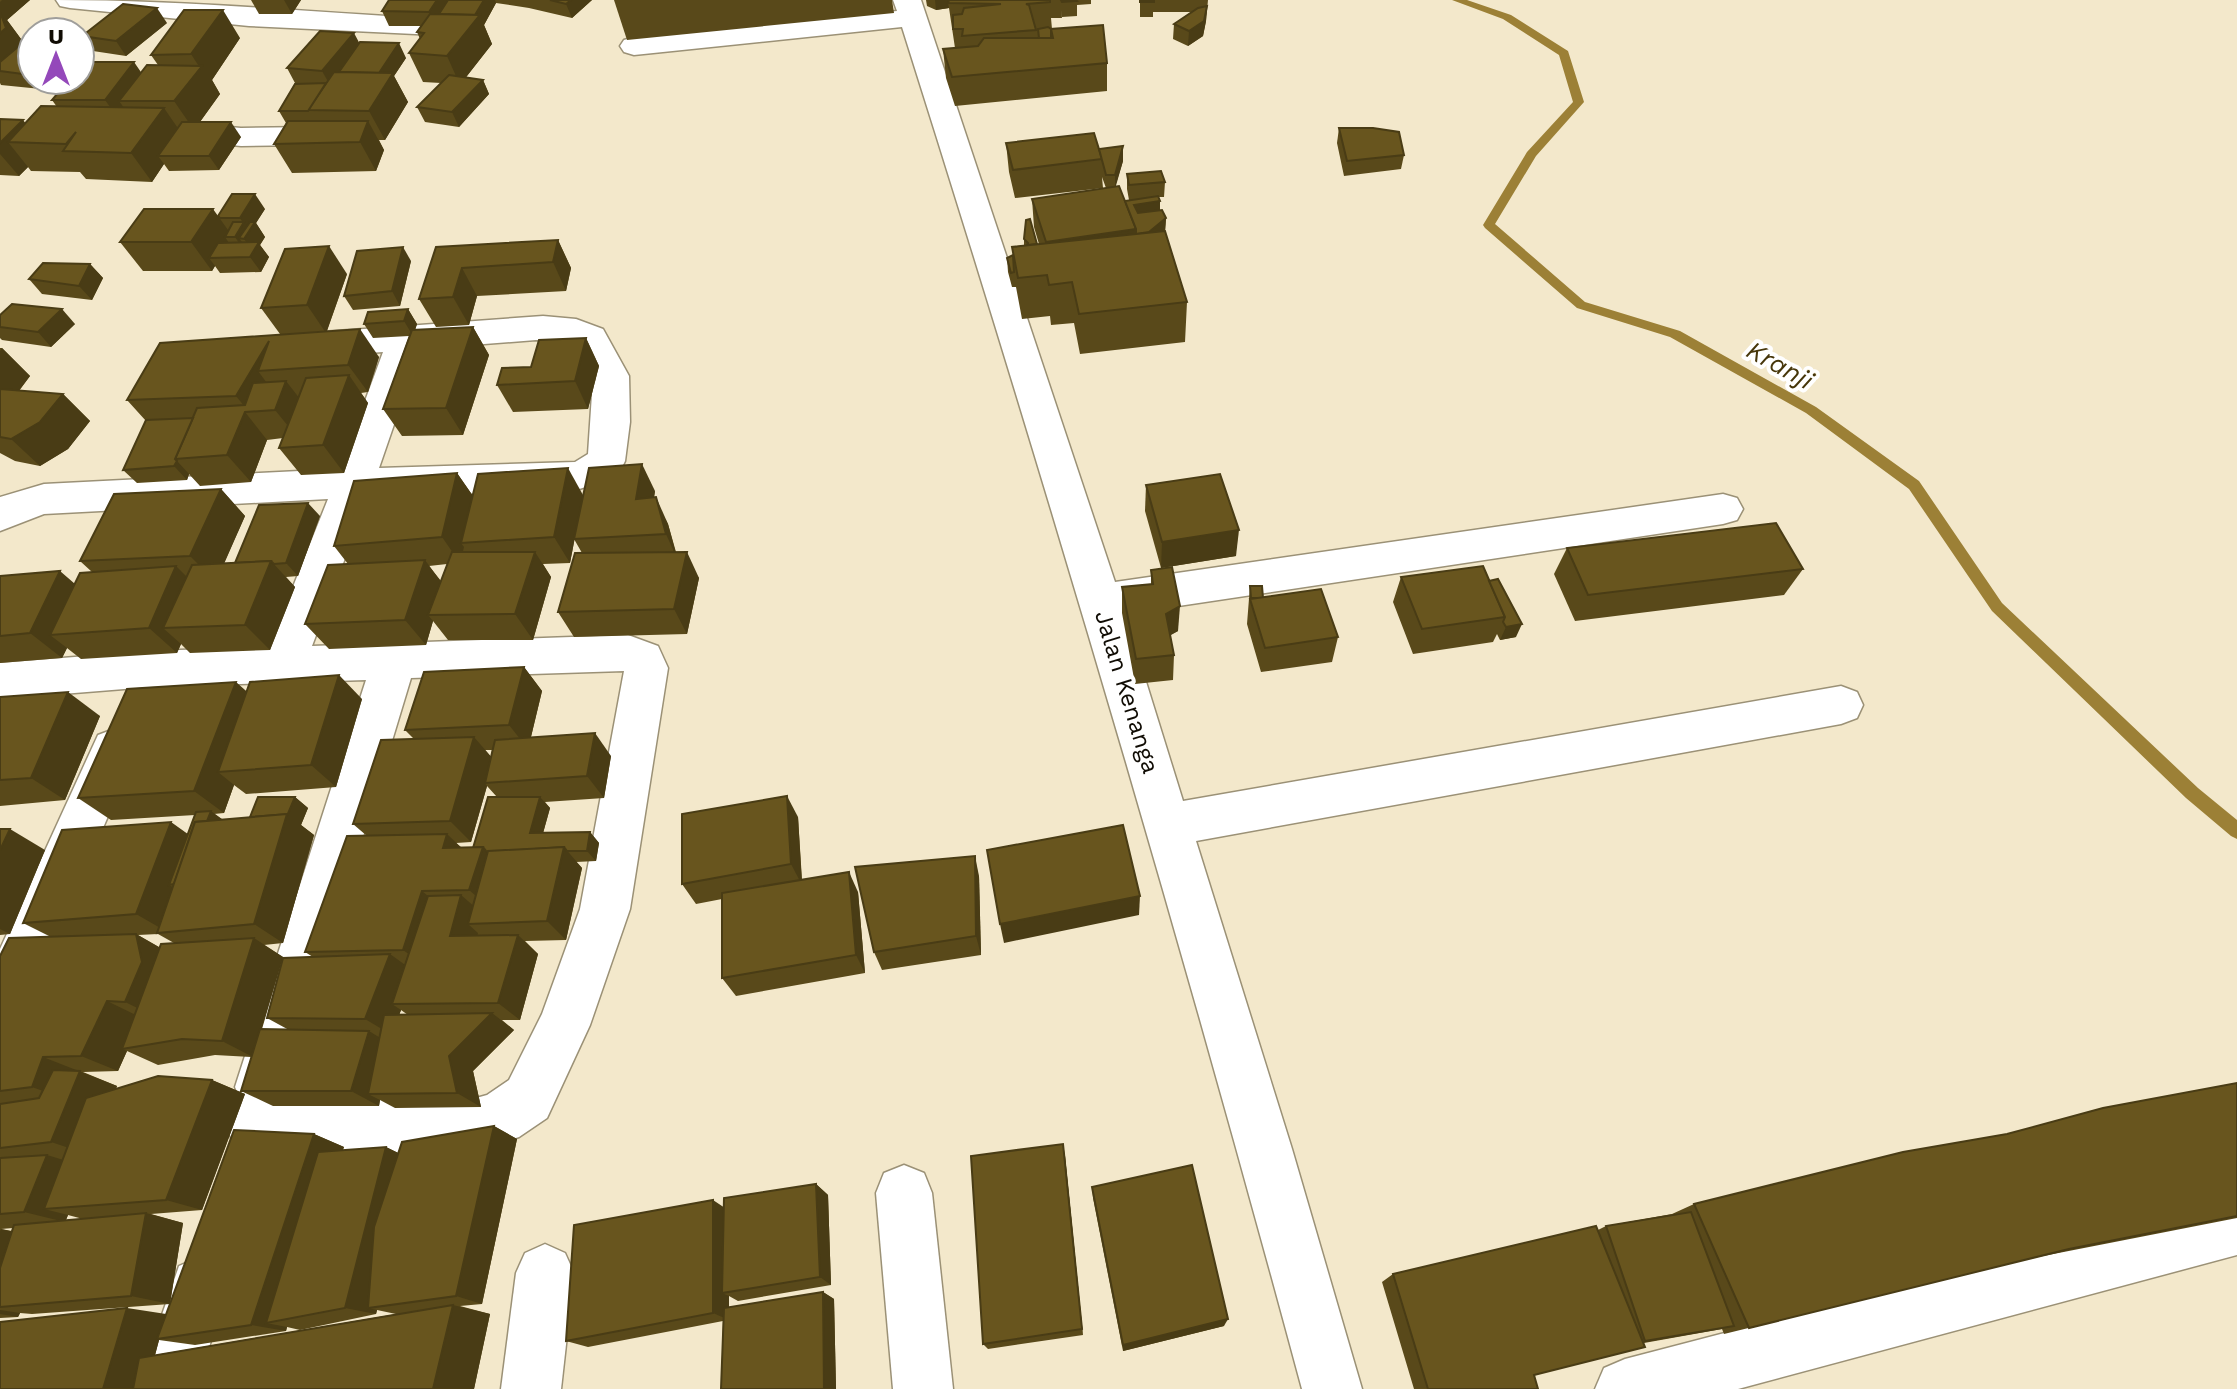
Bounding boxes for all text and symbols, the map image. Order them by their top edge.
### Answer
north arrow [16,16,96,96]
text: U [48,24,64,49]
water label: Kranji [1742,335,1820,396]
street label: Jalan Kenanga [1089,607,1165,777]

